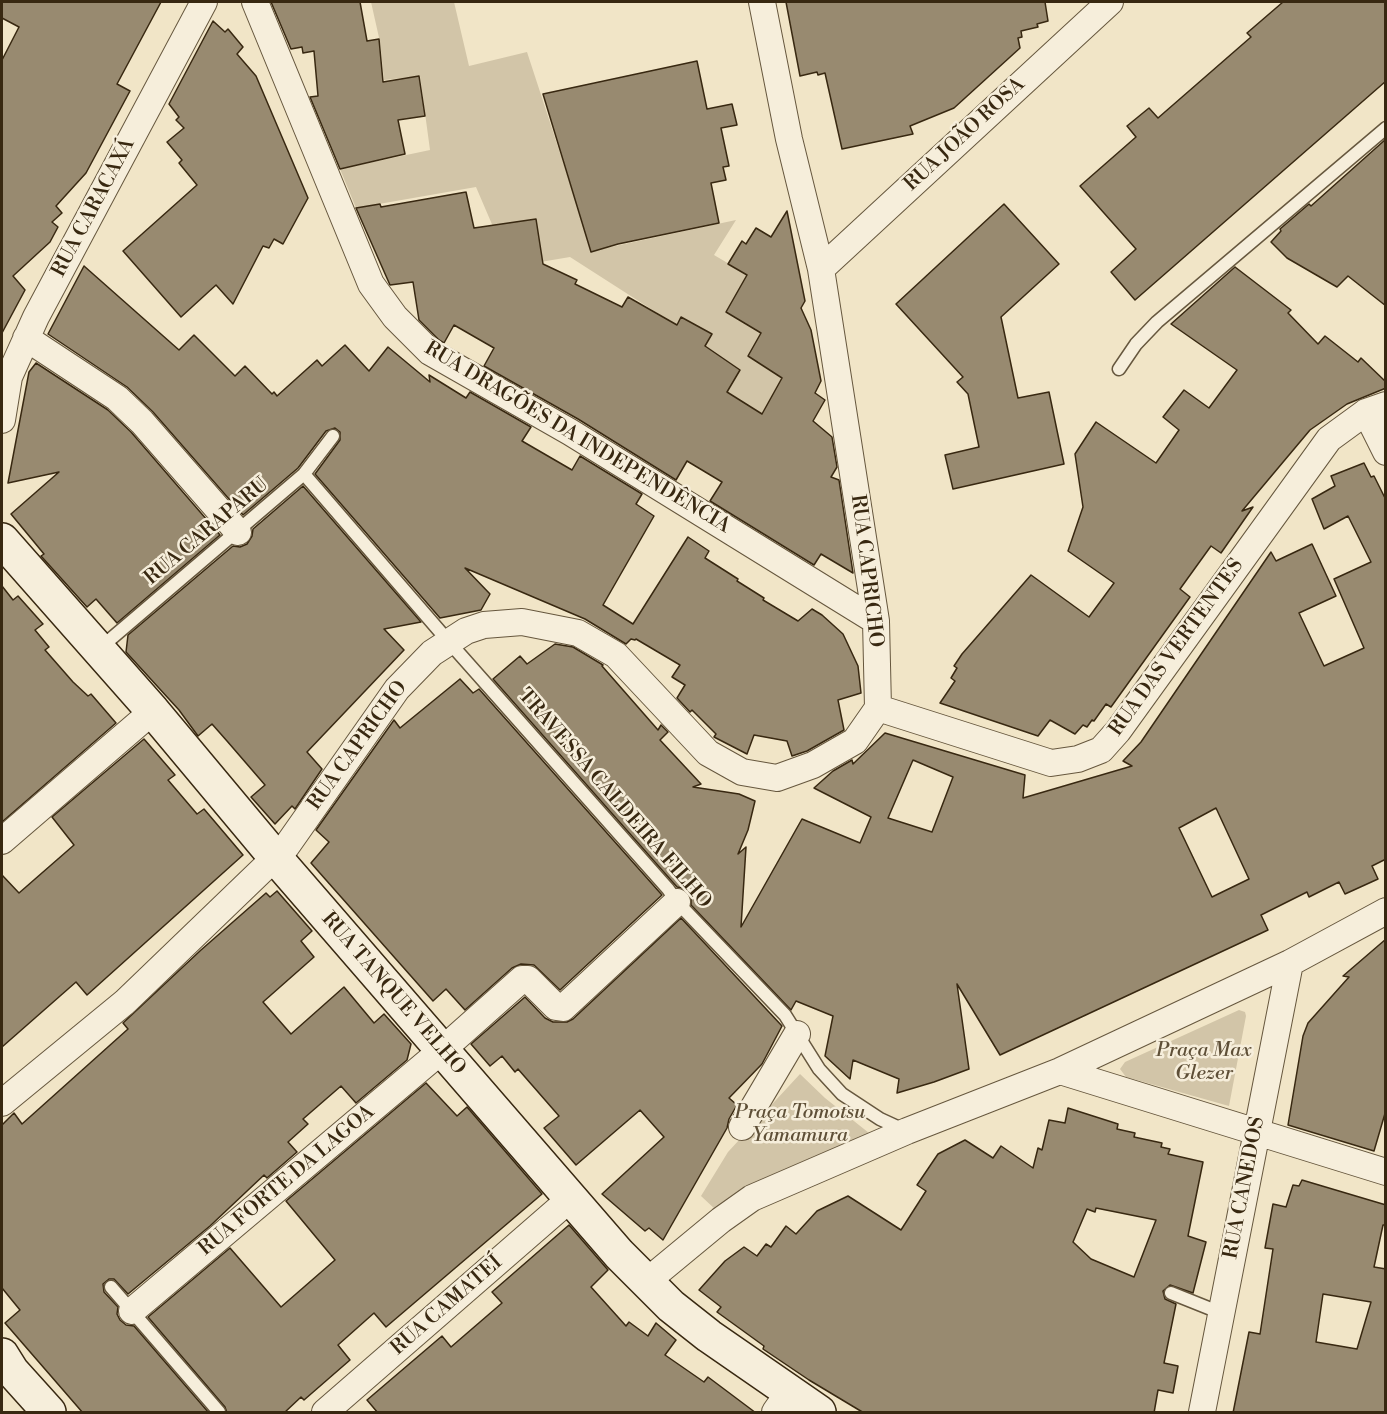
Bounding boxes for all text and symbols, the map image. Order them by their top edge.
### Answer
street label: RUA JOÃO ROSA [900,73,1030,197]
street label: RUA CARACAXÁ [47,135,141,281]
street label: RUA DRAGÕES DA INDEPENDÊNCIA [420,337,734,539]
street label: RUA CARAPARU [140,473,274,591]
street label: RUA CAPRICHO [845,493,887,649]
street label: RUA DAS VERTENTES [1105,555,1249,741]
street label: RUA CAPRICHO [303,677,413,815]
street label: TRAVESSA CALDEIRA FILHO [512,684,716,914]
street label: RUA TANQUE VELHO [316,908,470,1080]
park label: Praça Max Glezer [1156,1039,1252,1086]
street label: RUA FORTE DA LAGOA [194,1101,380,1261]
park label: Praça Tomotsu Yamamura [735,1101,865,1148]
street label: RUA CANEDOS [1219,1115,1271,1261]
street label: RUA CAMATEÍ [386,1251,508,1361]

